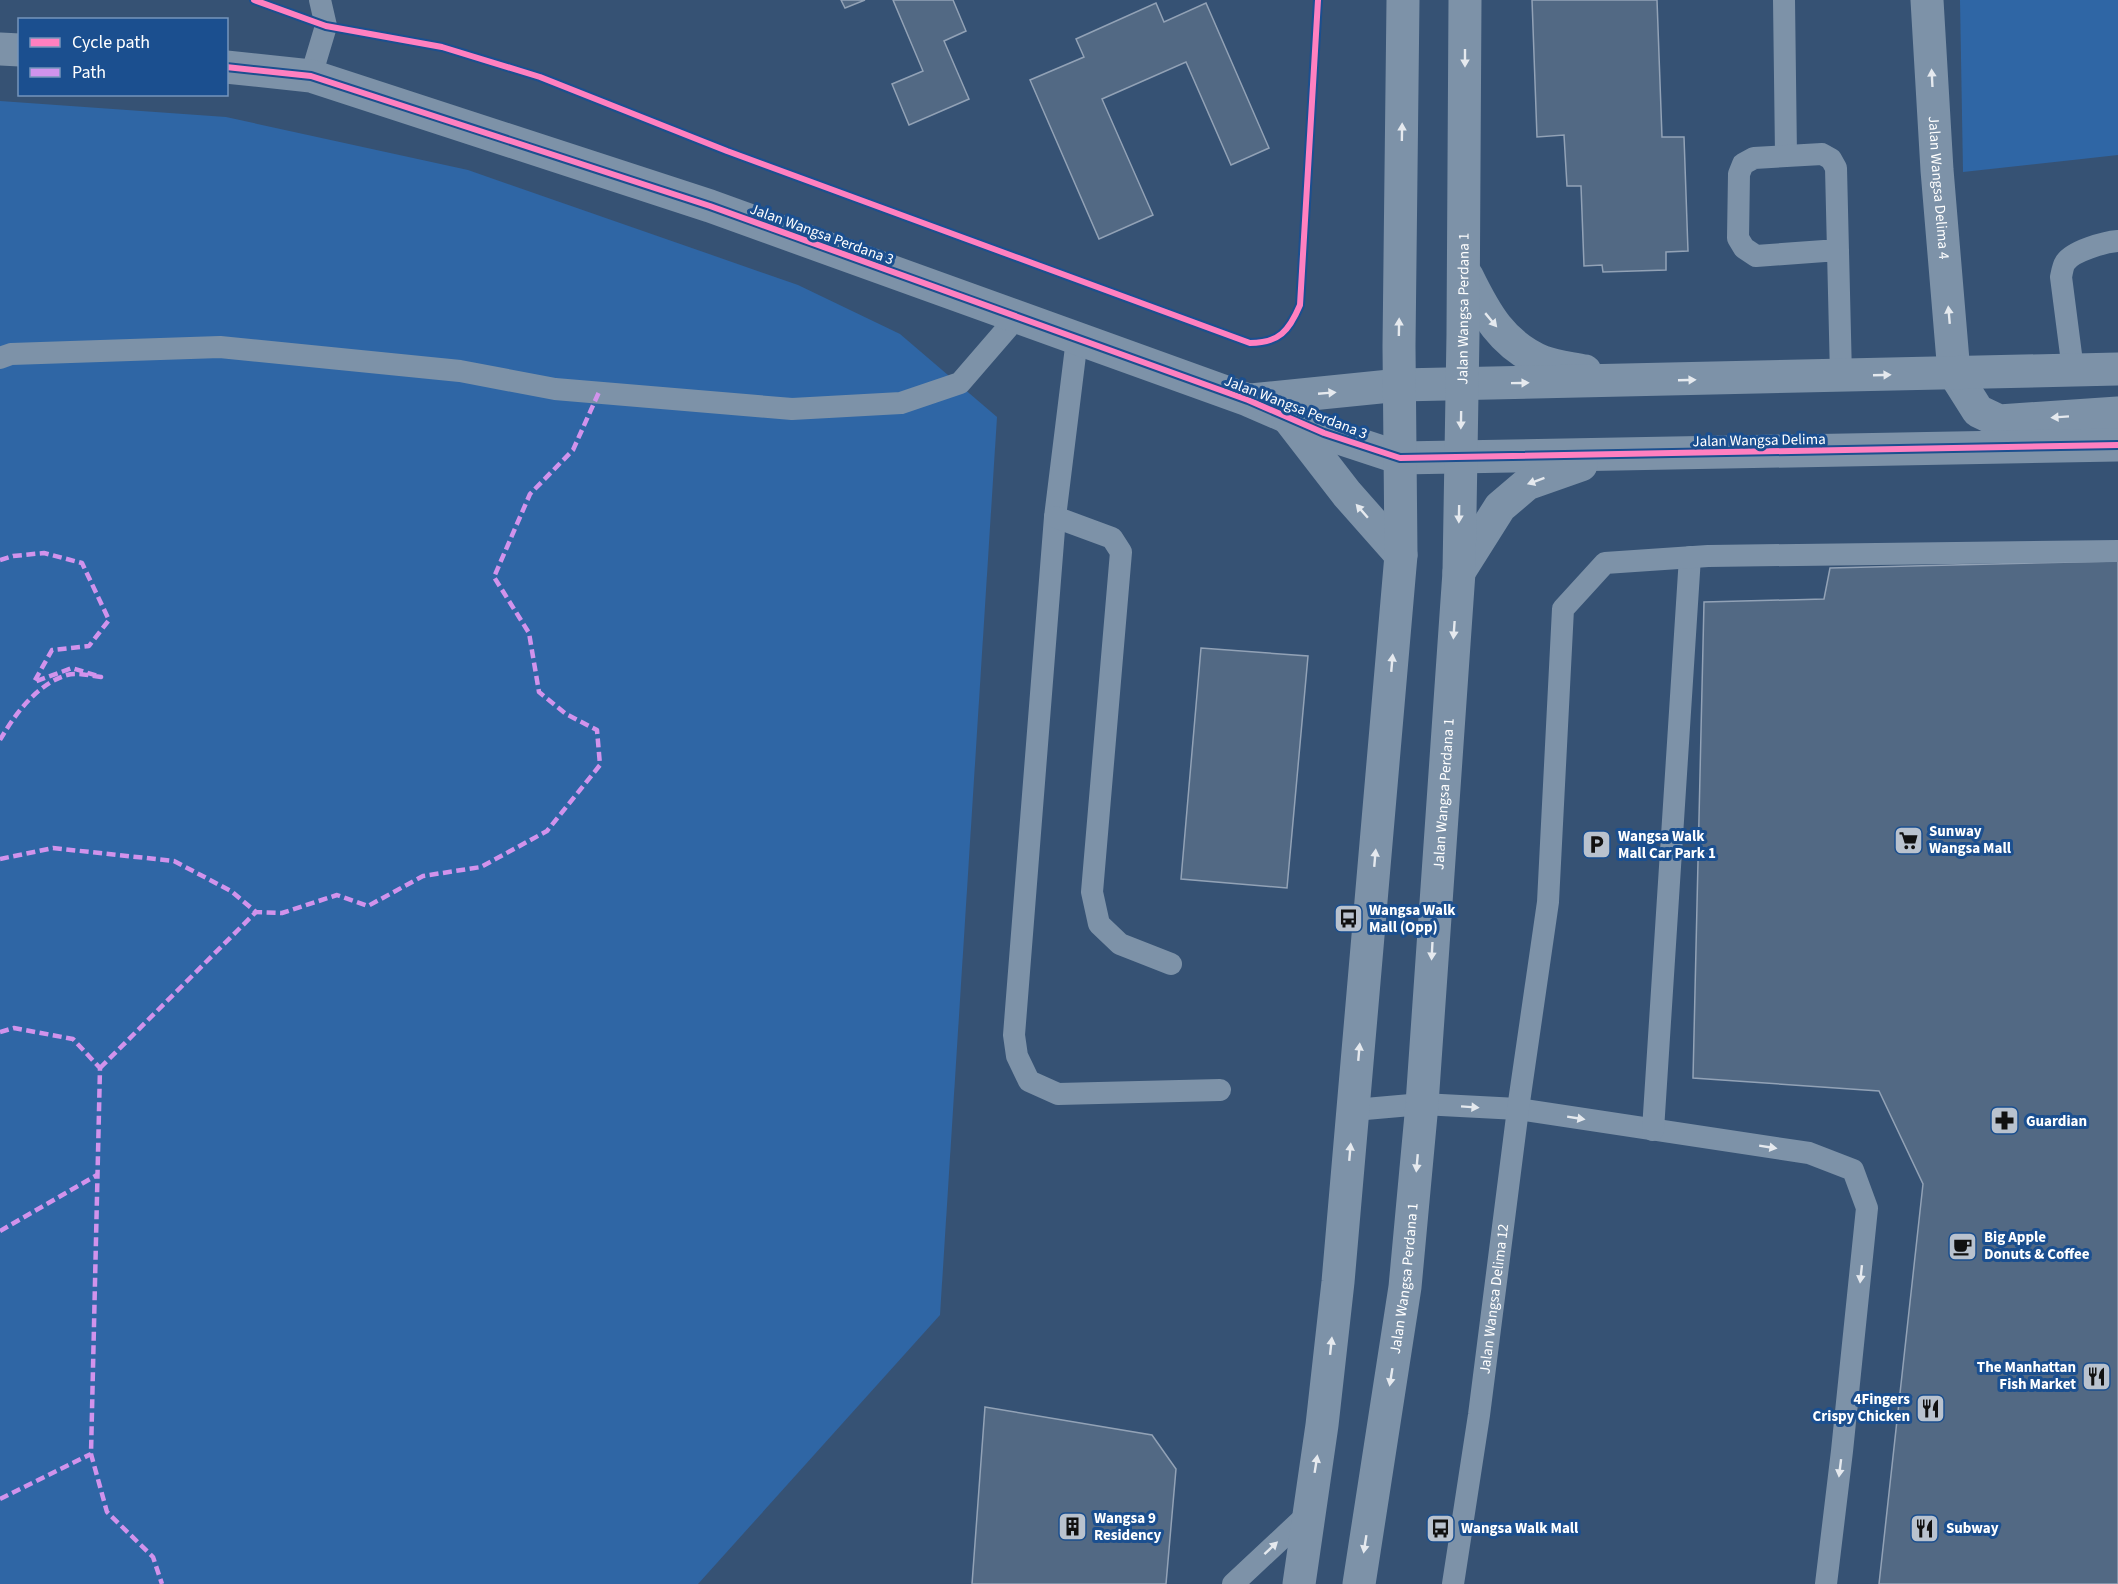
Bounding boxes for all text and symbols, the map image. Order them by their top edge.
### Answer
legend [18,18,228,96]
text: Cycle path [72,30,150,55]
one-way arrow [1460,49,1470,68]
text: Path [72,60,106,85]
one-way arrow [1927,69,1936,88]
street label: Jalan Wangsa Delima 4 [1923,115,1954,261]
one-way arrow [1397,122,1406,141]
street label: Jalan Wangsa Perdana 3 [747,199,897,270]
street label: Jalan Wangsa Perdana 1 [1452,233,1475,385]
one-way arrow [1944,305,1954,324]
one-way arrow [1484,312,1497,328]
one-way arrow [1394,317,1404,336]
street label: Jalan Wangsa Perdana 3 [1221,370,1370,444]
one-way arrow [1873,370,1892,380]
one-way arrow [1678,375,1697,385]
one-way arrow [1510,379,1529,388]
one-way arrow [1318,388,1337,398]
one-way arrow [1456,411,1466,430]
one-way arrow [2050,412,2069,422]
street label: Jalan Wangsa Delima [1692,429,1826,452]
one-way arrow [1526,476,1544,486]
one-way arrow [1356,503,1369,519]
one-way arrow [1454,505,1464,524]
one-way arrow [1450,621,1459,640]
one-way arrow [1387,654,1397,673]
street label: Jalan Wangsa Perdana 1 [1428,718,1460,871]
place label: Sunway Wangsa Mall [1929,821,2012,859]
supermarket icon: Sunway Wangsa Mall [1892,824,1924,856]
place label: Wangsa Walk Mall Car Park 1 [1618,826,1716,864]
parking icon: Wangsa Walk Mall Car Park 1 [1581,829,1613,861]
one-way arrow [1370,848,1380,867]
place label: Wangsa Walk Mall (Opp) [1369,900,1456,938]
bus stop icon: Wangsa Walk Mall (Opp) [1332,903,1364,935]
one-way arrow [1428,941,1437,960]
one-way arrow [1354,1043,1364,1062]
one-way arrow [1460,1103,1479,1112]
pharmacy icon: Guardian [1989,1105,2021,1137]
place label: Guardian [2026,1111,2087,1132]
one-way arrow [1566,1114,1585,1123]
one-way arrow [1345,1142,1355,1161]
one-way arrow [1759,1143,1778,1152]
one-way arrow [1412,1153,1422,1172]
street label: Jalan Wangsa Perdana 1 [1385,1202,1424,1355]
street label: Jalan Wangsa Delima 12 [1474,1223,1514,1375]
place label: Big Apple Donuts & Coffee [1984,1227,2090,1265]
cafe icon: Big Apple Donuts & Coffee [1947,1230,1979,1262]
one-way arrow [1856,1265,1866,1284]
one-way arrow [1326,1336,1336,1355]
place label: The Manhattan Fish Market [1977,1357,2076,1395]
restaurant icon: The Manhattan Fish Market [2081,1360,2113,1392]
one-way arrow [1386,1368,1395,1387]
place label: 4Fingers Crispy Chicken [1813,1389,1910,1427]
restaurant icon: 4Fingers Crispy Chicken [1915,1392,1947,1424]
one-way arrow [1312,1454,1321,1473]
one-way arrow [1836,1459,1845,1478]
place label: Wangsa 9 Residency [1094,1508,1162,1546]
building icon: Wangsa 9 Residency [1057,1511,1089,1543]
bus stop icon: Wangsa Walk Mall [1424,1512,1456,1544]
restaurant icon: Subway [1909,1512,1941,1544]
place label: Wangsa Walk Mall [1461,1518,1579,1539]
place label: Subway [1946,1518,1999,1539]
one-way arrow [1360,1535,1369,1554]
one-way arrow [1263,1542,1277,1556]

